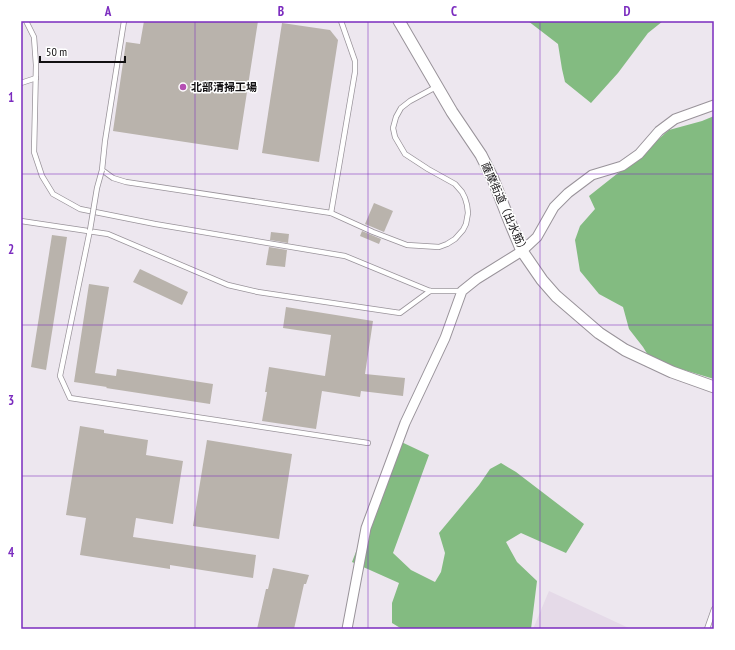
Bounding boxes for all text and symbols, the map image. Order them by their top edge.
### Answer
text: A [104,3,112,20]
text: B [278,3,284,20]
text: C [451,3,457,20]
text: D [624,3,631,20]
scale bar [40,38,125,64]
text: 50 m [46,44,67,59]
place label: 北部清掃工場 [191,80,257,94]
marker: 北部清掃工場 [178,82,188,92]
text: 1 [8,89,14,106]
street label: 薩摩街道（出水筋） [478,160,532,256]
text: 2 [8,241,14,258]
text: 3 [8,392,14,409]
text: 4 [8,544,15,561]

